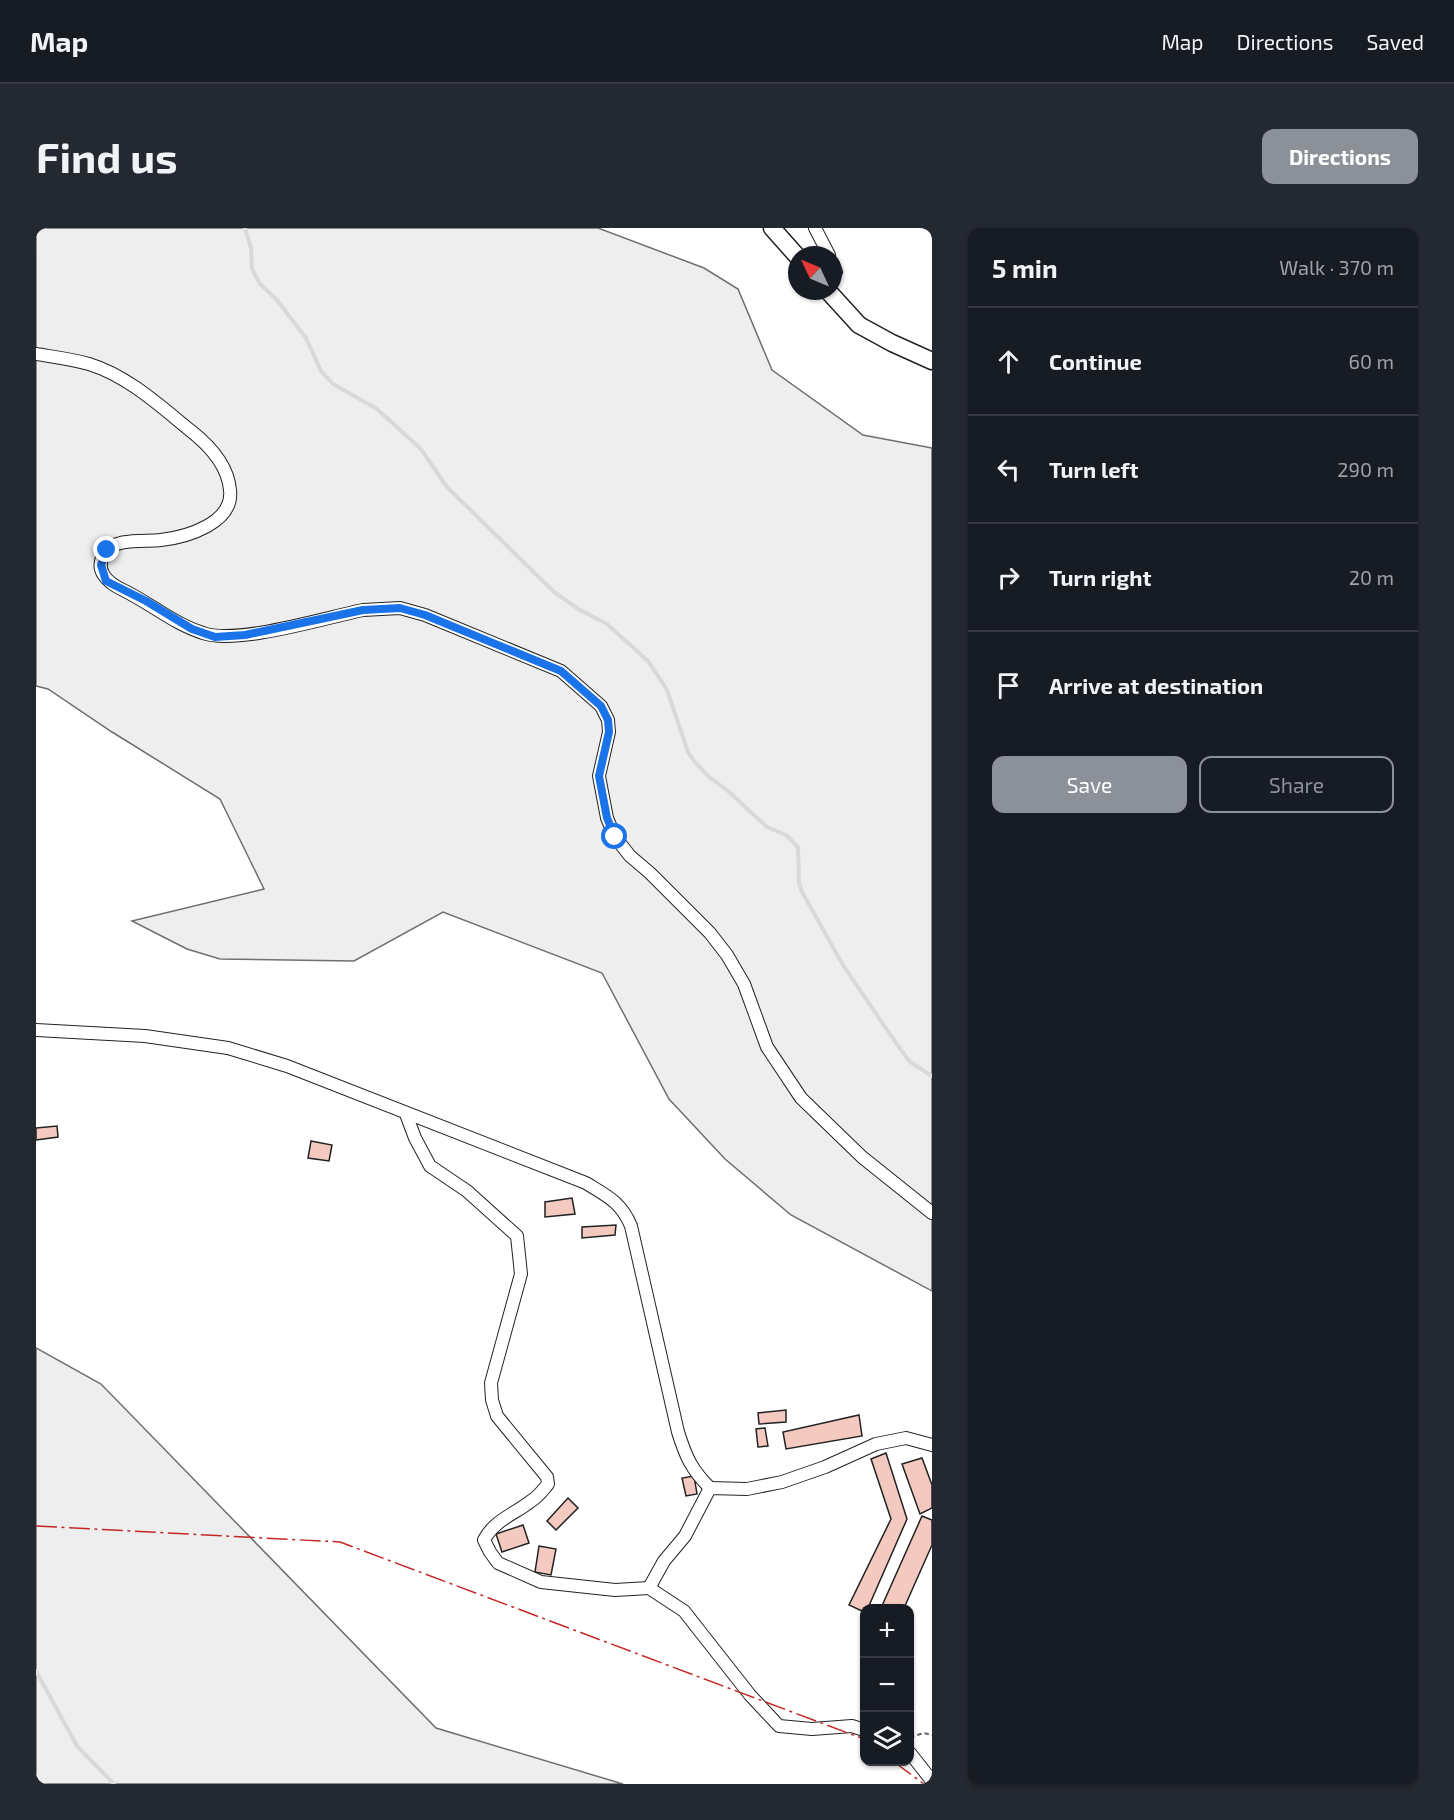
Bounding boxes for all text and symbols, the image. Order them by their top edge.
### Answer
text: Map [30,24,88,58]
text: Map [1161,29,1204,54]
text: Directions [1237,29,1333,54]
text: Saved [1366,29,1424,54]
button: Directions [1262,129,1418,184]
text: Find us [36,131,178,181]
north arrow [788,246,842,300]
text: 5 min [992,252,1058,283]
text: Walk · 370 m [1279,255,1394,279]
icon: ahead [992,345,1025,378]
text: Continue [1049,348,1142,374]
text: 60 m [1349,349,1394,373]
icon: left [992,453,1025,486]
text: Turn left [1049,456,1138,482]
text: 290 m [1337,457,1394,481]
route end [93,536,119,562]
icon: right [992,561,1025,594]
text: Turn right [1049,564,1151,590]
text: 20 m [1349,565,1394,589]
icon: arrive [992,669,1025,702]
text: Arrive at destination [1049,672,1263,698]
button: Save [992,756,1187,813]
button: Share [1199,756,1394,813]
route start [601,823,627,849]
map controls [860,1604,914,1766]
button: + [860,1604,914,1658]
button: − [860,1658,914,1712]
button: layers [860,1712,914,1766]

